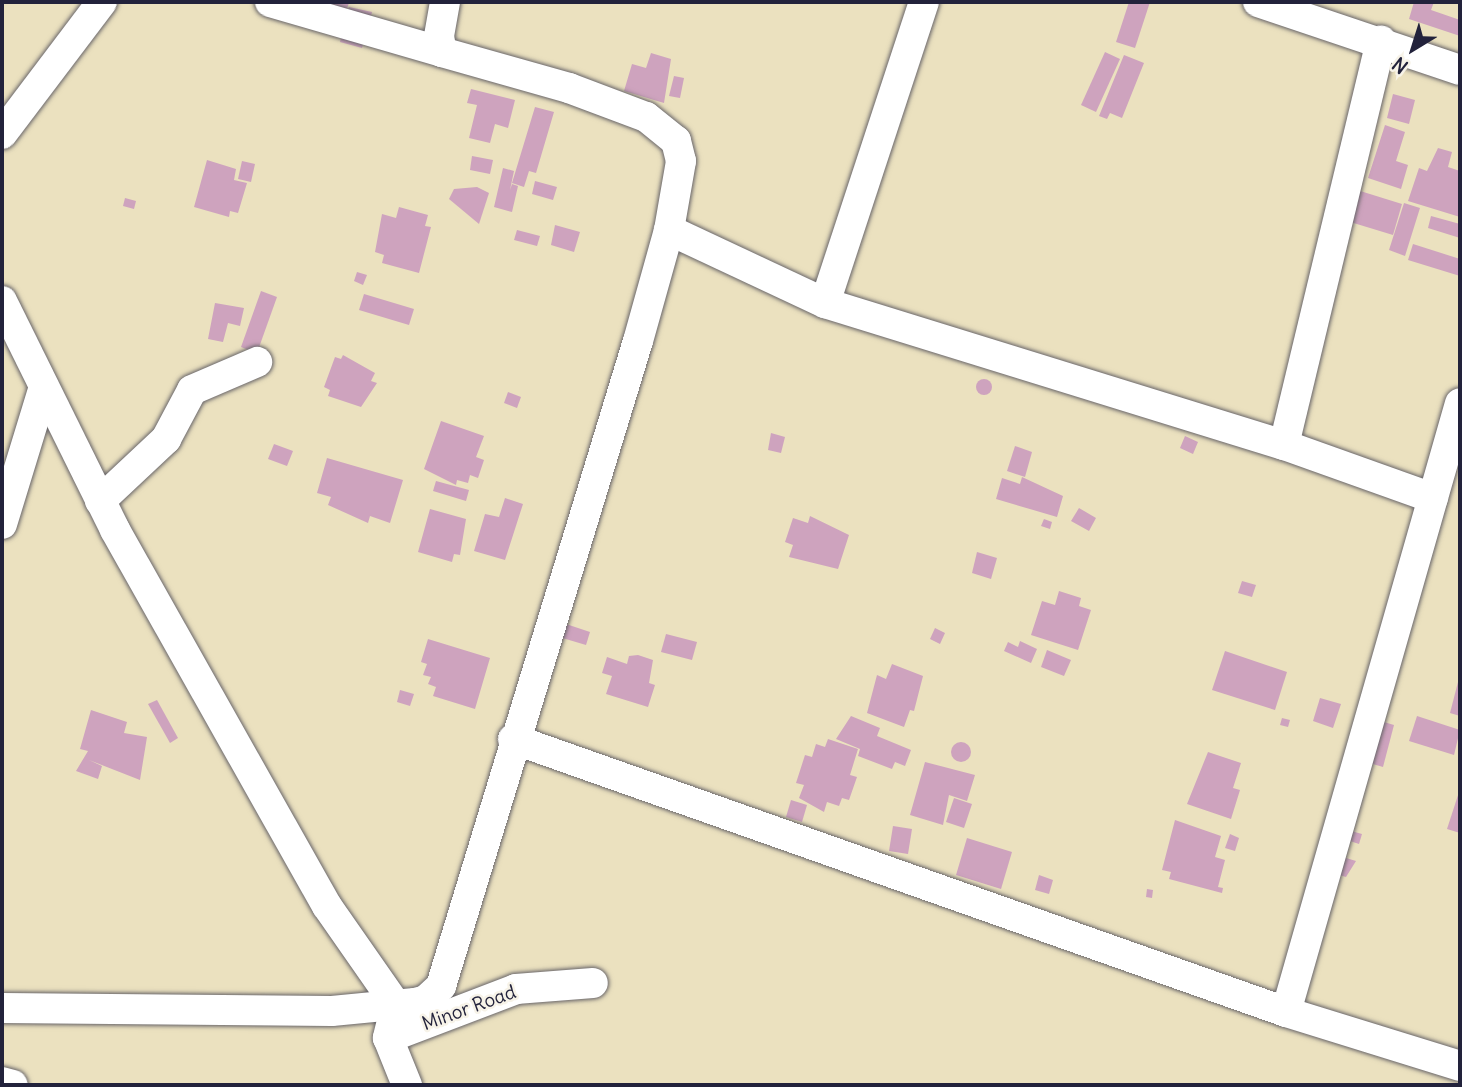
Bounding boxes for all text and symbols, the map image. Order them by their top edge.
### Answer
north arrow [1378,14,1448,84]
text: N [1388,52,1413,79]
street label: Minor Road [419,981,519,1035]

